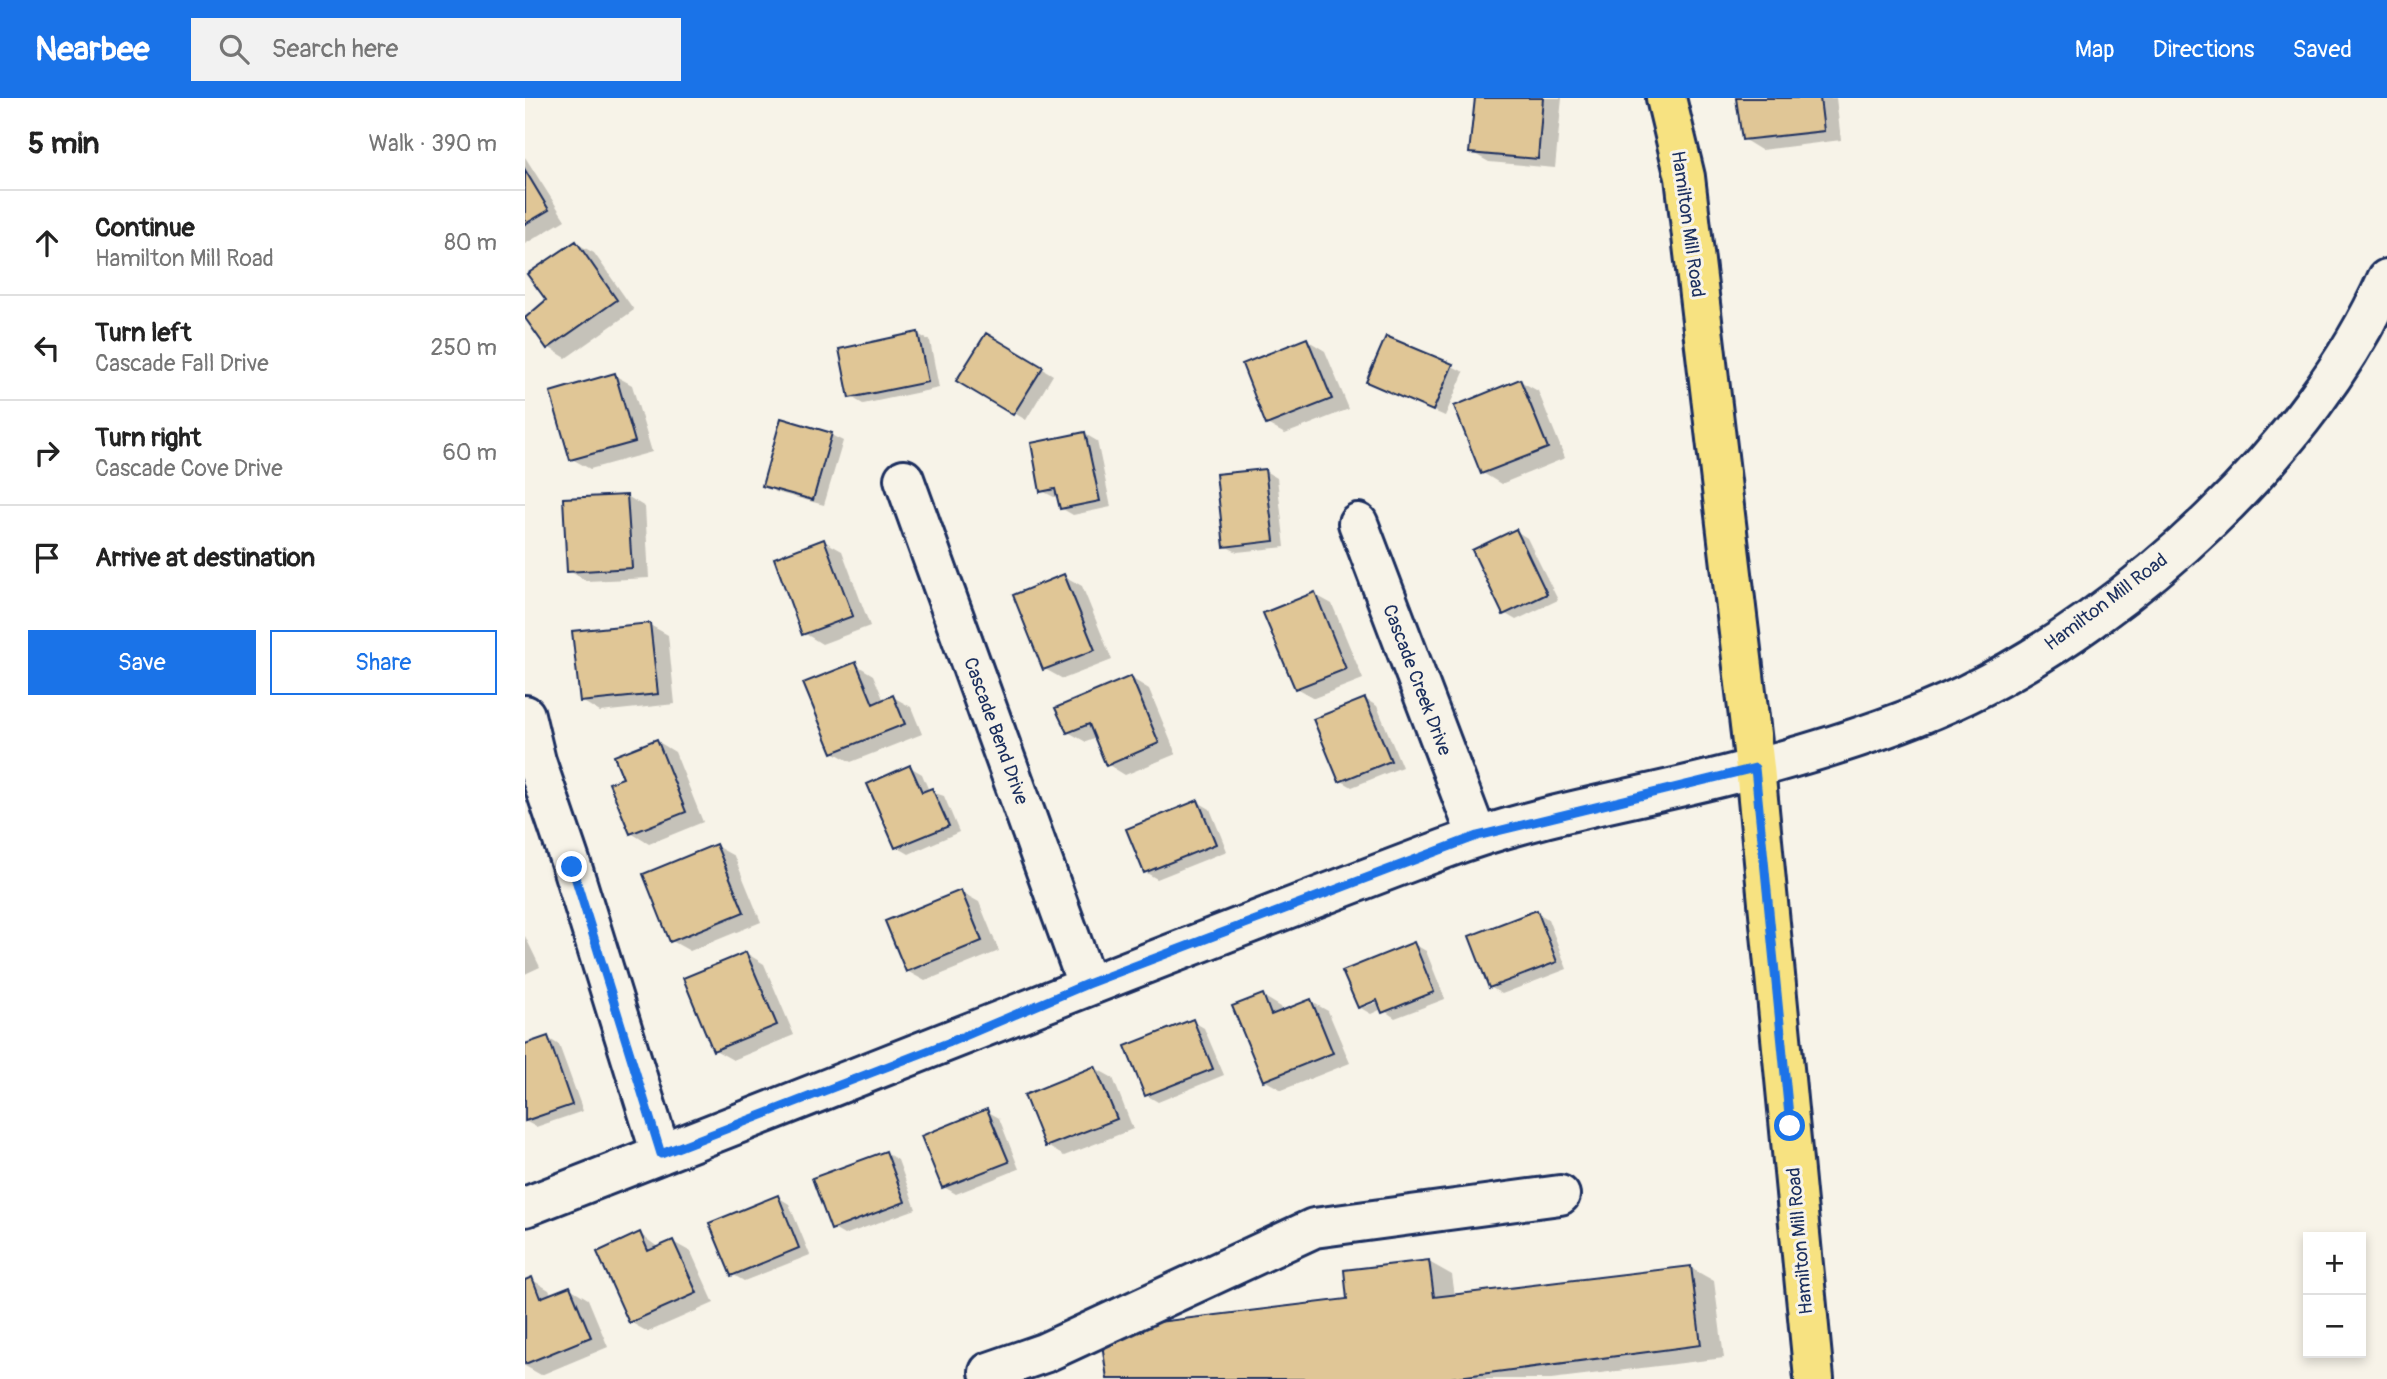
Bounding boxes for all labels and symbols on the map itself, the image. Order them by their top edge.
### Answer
street label: Hamilton Mill Road [1666,149,1710,299]
street label: Hamilton Mill Road [2040,548,2172,656]
street label: Cascade Creek Drive [1377,601,1457,760]
street label: Cascade Bend Drive [958,654,1034,809]
route end [556,851,587,882]
route start [1774,1110,1805,1141]
street label: Hamilton Mill Road [1782,1166,1818,1316]

